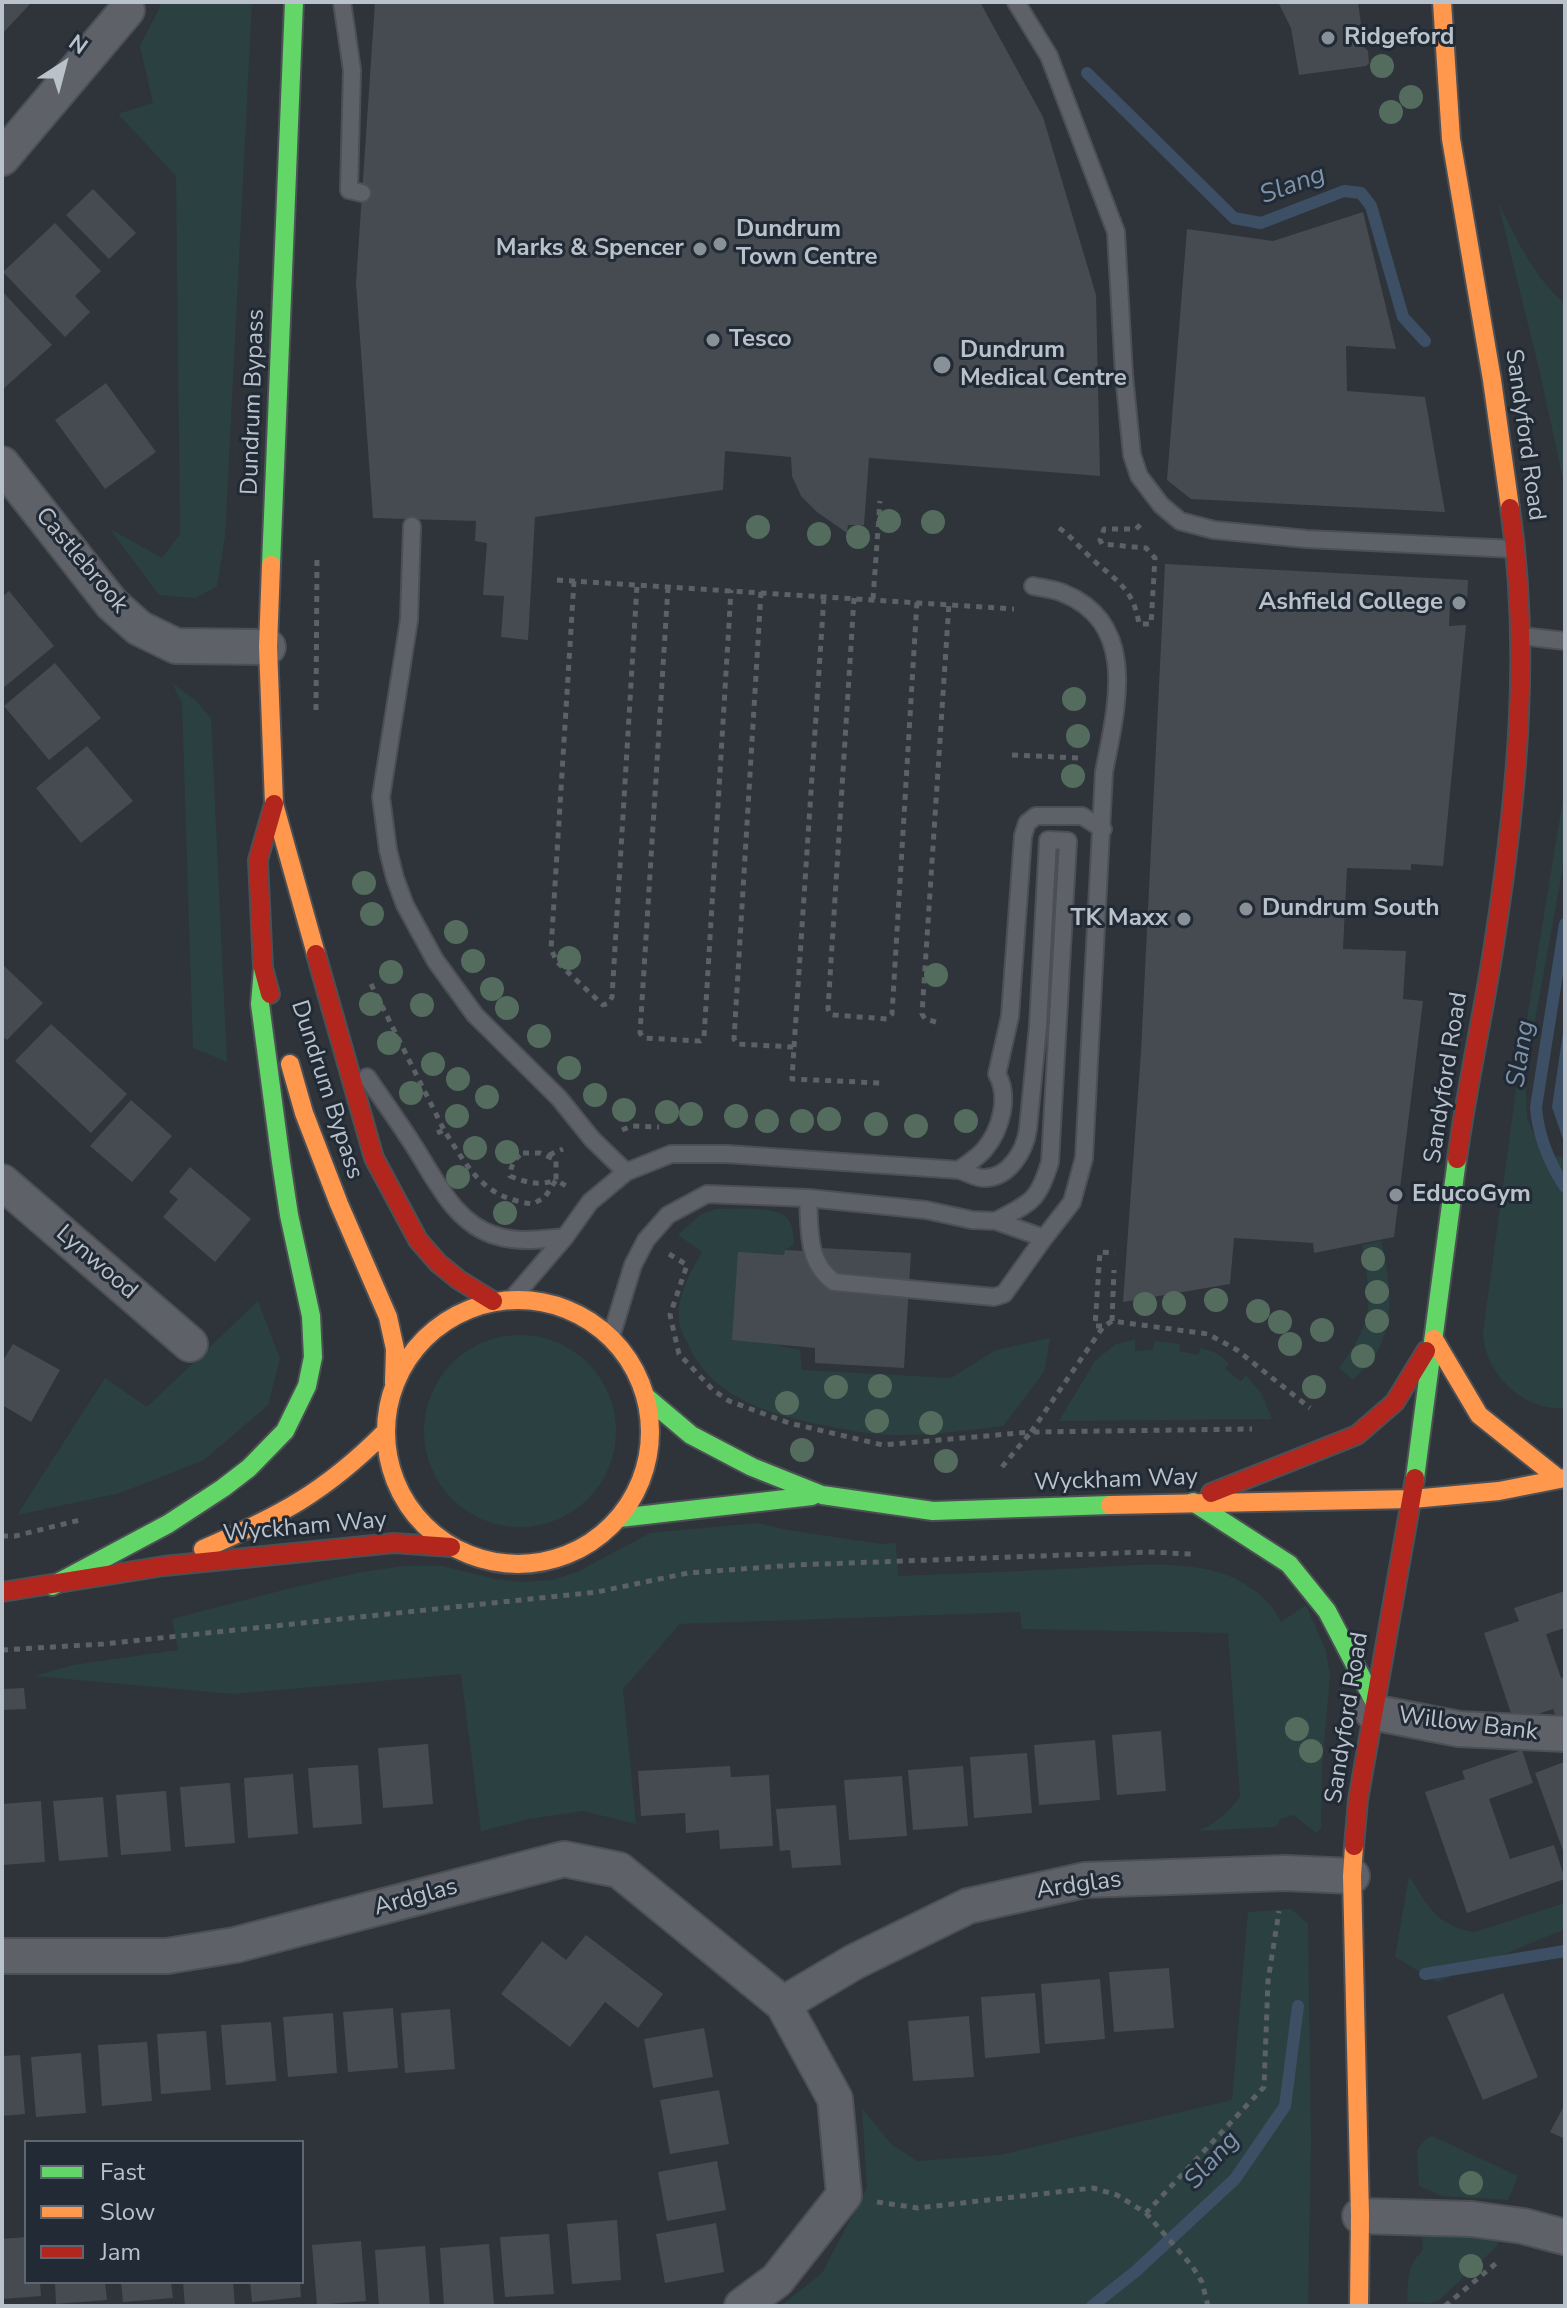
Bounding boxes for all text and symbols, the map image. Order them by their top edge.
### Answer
north arrow [24,24,104,104]
place label: Ridgeford [1344,24,1454,52]
text: N [63,28,94,62]
marker: Ridgeford [1319,29,1337,47]
water label: Slang [1256,160,1330,212]
place label: Dundrum Town Centre [736,216,878,272]
place label: Marks & Spencer [496,235,684,263]
marker: Dundrum Town Centre [711,235,729,253]
marker: Marks & Spencer [691,240,709,258]
street label: Dundrum Bypass [236,309,272,495]
place label: Tesco [729,326,792,354]
marker: Tesco [704,331,722,349]
place label: Dundrum Medical Centre [960,337,1127,393]
street label: Sandyford Road [1498,347,1550,523]
marker: Dundrum Medical Centre [931,354,953,376]
street label: Castlebrook [28,502,134,620]
place label: Ashfield College [1259,589,1443,617]
marker: Ashfield College [1450,594,1468,612]
place label: Dundrum South [1262,895,1440,923]
marker: Dundrum South [1237,900,1255,918]
place label: TK Maxx [1071,905,1168,933]
marker: TK Maxx [1175,910,1193,928]
street label: Sandyford Road [1419,990,1475,1166]
street label: Dundrum Bypass [284,997,368,1183]
water label: Slang [1501,1018,1543,1090]
place label: EducoGym [1412,1181,1531,1209]
marker: EducoGym [1387,1186,1405,1204]
street label: Lynwood [49,1220,143,1306]
street label: Wyckham Way [1034,1464,1198,1498]
street label: Wyckham Way [222,1507,388,1549]
street label: Sandyford Road [1320,1630,1376,1806]
street label: Willow Bank [1397,1702,1539,1748]
street label: Ardglas [1035,1866,1123,1906]
street label: Ardglas [371,1873,461,1923]
water label: Slang [1179,2125,1247,2197]
legend [24,2140,304,2284]
text: Fast [100,2156,145,2188]
text: Slow [100,2196,155,2228]
text: Jam [100,2236,141,2268]

